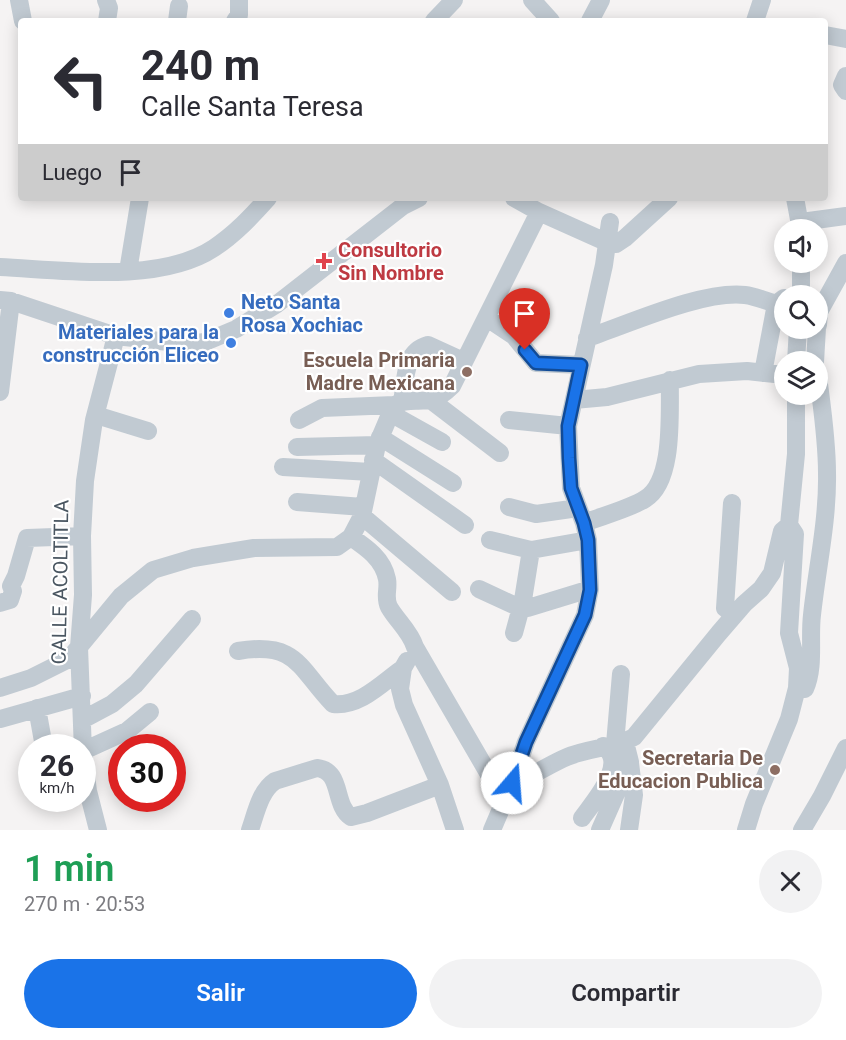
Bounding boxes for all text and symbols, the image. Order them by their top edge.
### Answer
text: 240 m [141,41,260,90]
icon: left [42,42,120,120]
text: Calle Santa Teresa [141,91,364,123]
icon: arrive [114,156,147,189]
text: Luego [42,160,102,185]
map controls [774,219,828,405]
button: sound [774,219,828,273]
place label: Consultorio Sin Nombre [338,238,444,285]
marker: Consultorio Sin Nombre [315,252,333,270]
button: search [774,285,828,339]
pin [499,288,550,350]
place label: Neto Santa Rosa Xochiac [241,290,363,337]
icon: arrive [508,297,541,330]
marker: Neto Santa Rosa Xochiac [222,306,236,320]
place label: Materiales para la construcción Eliceo [43,320,219,367]
marker: Materiales para la construcción Eliceo [224,336,238,350]
place label: Escuela Primaria Madre Mexicana [303,348,455,395]
button: layers [774,351,828,405]
marker: Escuela Primaria Madre Mexicana [460,365,474,379]
street label: CALLE ACOLTITLA [47,499,73,665]
speed limit sign: 30 [108,734,186,812]
place label: Secretaria De Educacion Publica [598,746,763,793]
text: 26 [40,748,74,783]
position arrow [480,751,544,815]
marker: Secretaria De Educacion Publica [768,763,782,777]
text: km/h [39,779,75,797]
text: 1 min [24,848,114,890]
button: close [759,850,822,913]
text: 270 m · 20:53 [24,892,145,916]
button: Salir [24,959,417,1028]
button: Compartir [429,959,822,1028]

